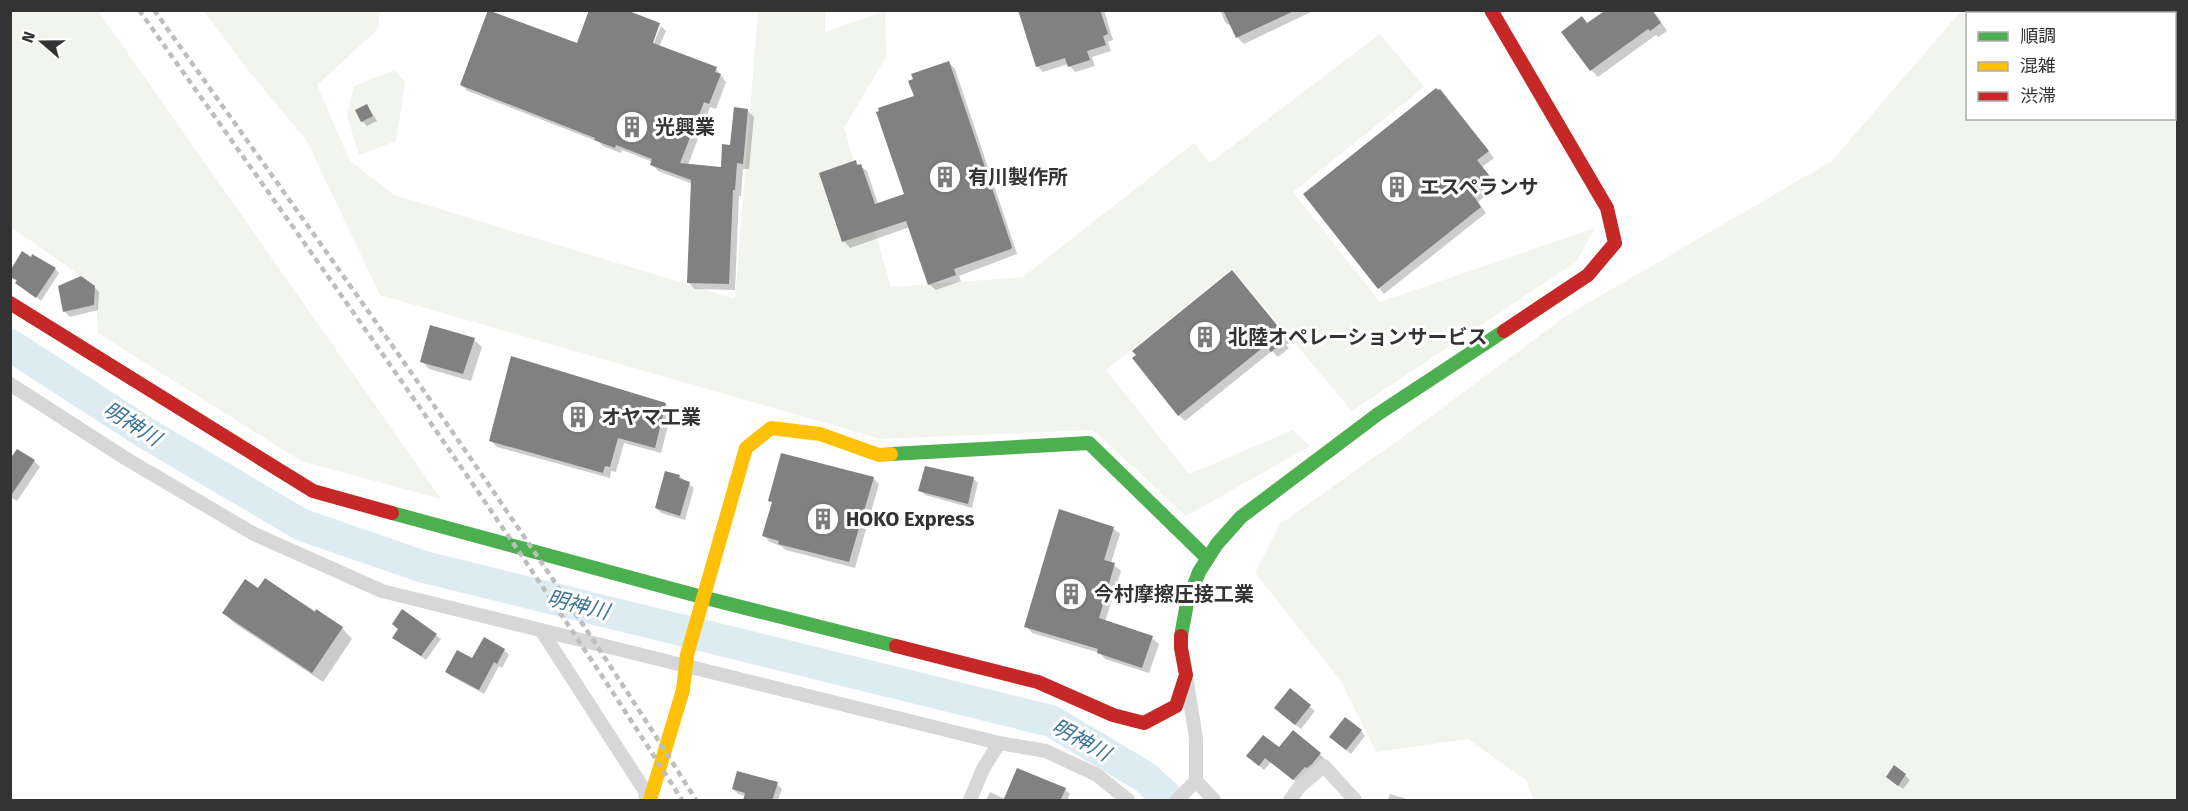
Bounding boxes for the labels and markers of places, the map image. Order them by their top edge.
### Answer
building icon: 光興業 [614,109,650,145]
place label: 光興業 [655,115,715,139]
building icon: 有川製作所 [927,159,963,195]
place label: 有川製作所 [968,165,1068,189]
building icon: エスペランサ [1379,169,1415,205]
place label: エスペランサ [1420,175,1539,199]
building icon: 北陸オペレーションサービス [1187,319,1223,355]
place label: 北陸オペレーションサービス [1228,325,1488,349]
building icon: オヤマ工業 [560,399,596,435]
place label: オヤマ工業 [601,405,701,429]
building icon: HOKO Express [805,501,841,537]
place label: HOKO Express [846,507,975,531]
building icon: 今村摩擦圧接工業 [1053,576,1089,612]
place label: 今村摩擦圧接工業 [1094,582,1254,606]

